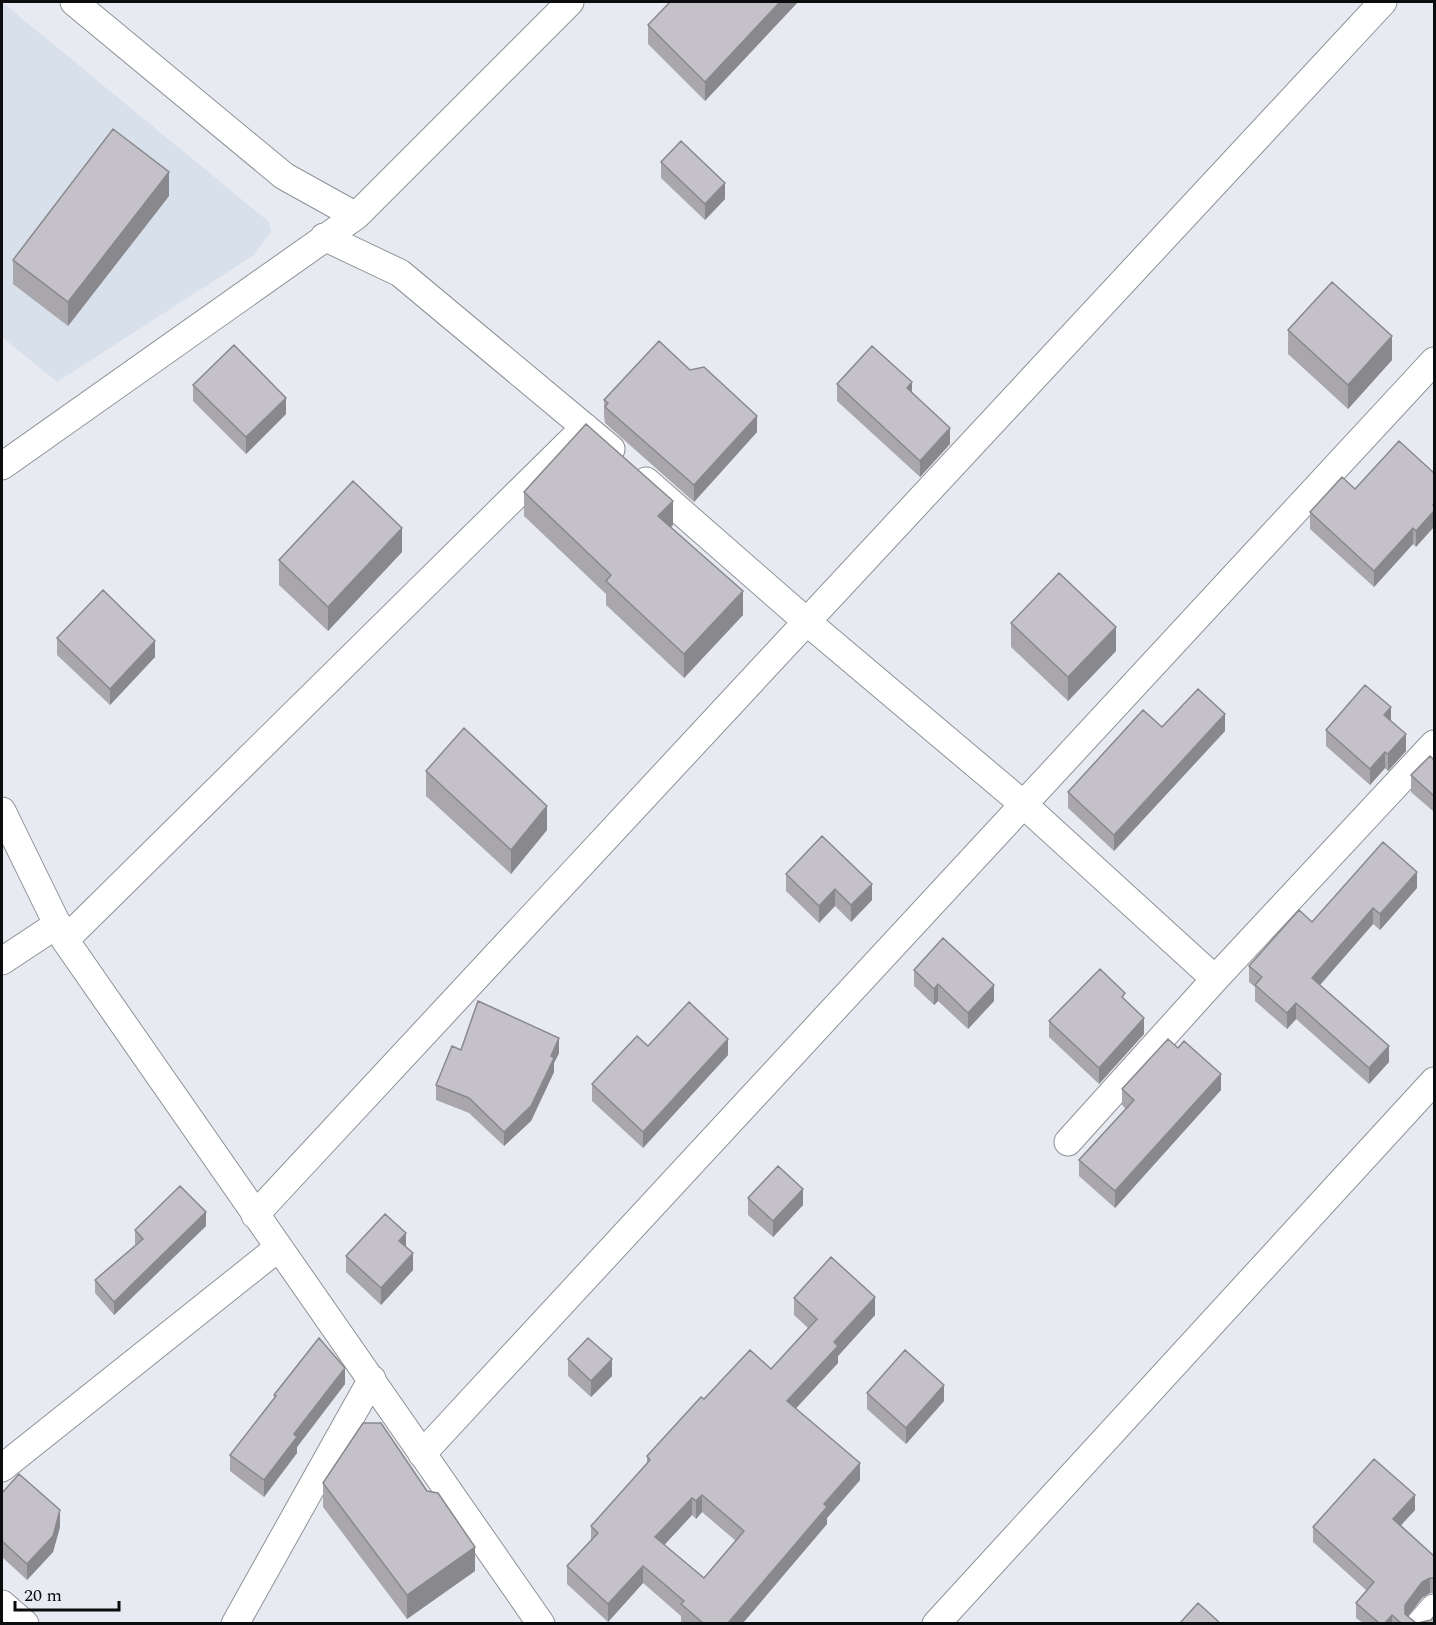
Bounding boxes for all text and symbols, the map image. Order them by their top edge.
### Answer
scale bar [15,1574,118,1612]
text: 20 m [24,1582,62,1609]

